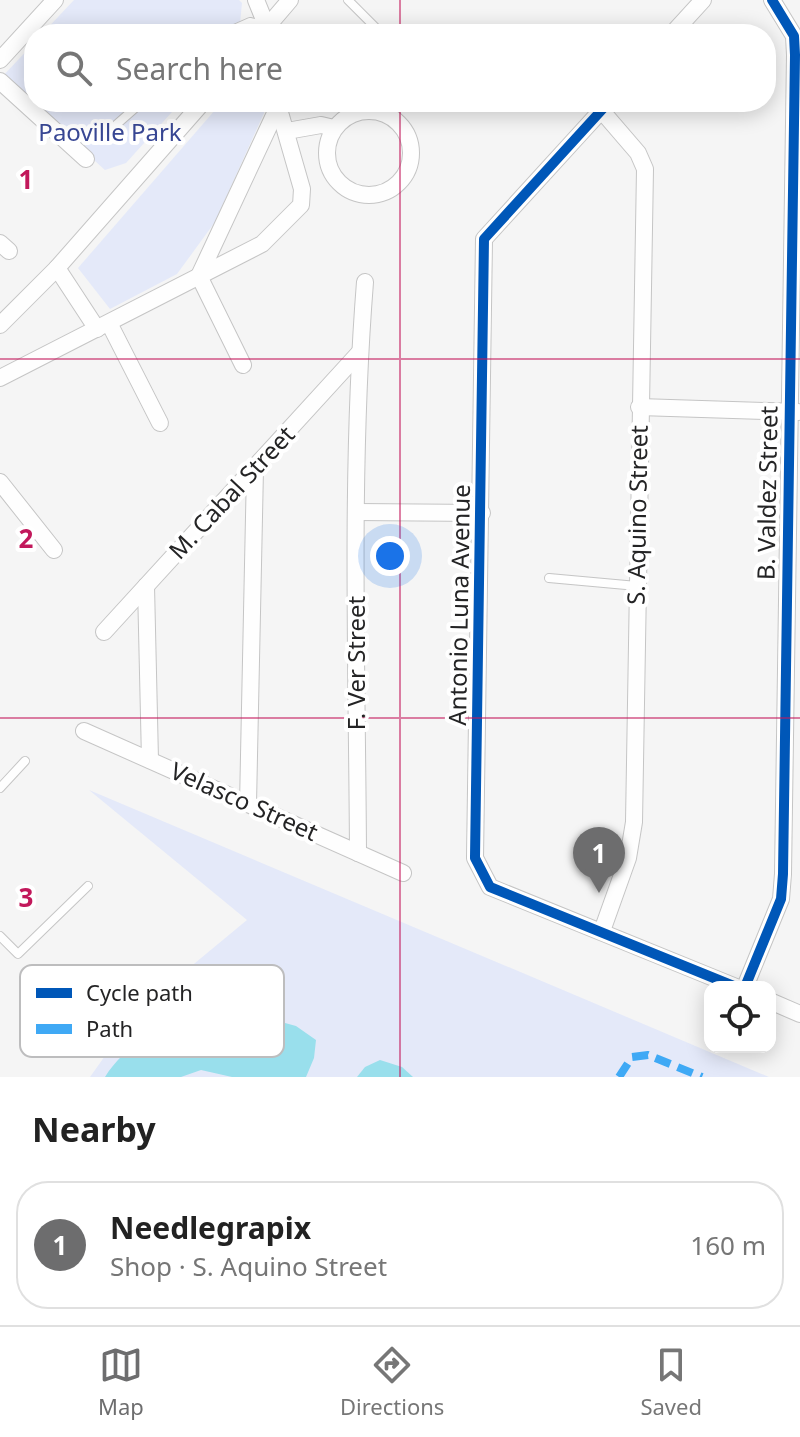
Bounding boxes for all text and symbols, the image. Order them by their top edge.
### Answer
search box [24,24,776,112]
icon: search [52,46,96,90]
text: Search here [116,48,283,89]
park label: Paoville Park [38,115,182,148]
text: 1 [19,161,33,197]
street label: B. Valdez Street [748,405,785,580]
street label: M. Cabal Street [161,418,301,566]
street label: S. Aquino Street [618,425,655,605]
street label: Antonio Luna Avenue [440,484,477,726]
text: 2 [19,520,34,556]
your location [370,536,410,576]
street label: F. Ver Street [339,596,372,730]
street label: Velasco Street [166,753,324,848]
pin: 1 [573,827,625,893]
text: 3 [19,879,33,915]
legend [20,965,284,1057]
text: Cycle path [86,977,193,1007]
map controls [704,981,776,1053]
button: locate [704,981,776,1053]
text: Path [86,1013,133,1043]
text: Nearby [32,1106,156,1152]
text: Needlegrapix [110,1207,311,1248]
text: 1 [53,1227,67,1263]
text: 160 m [690,1227,766,1263]
text: Shop · S. Aquino Street [110,1248,387,1284]
tab: Map [98,1343,144,1421]
tab: Directions [340,1343,444,1421]
tab: Saved [640,1343,702,1421]

